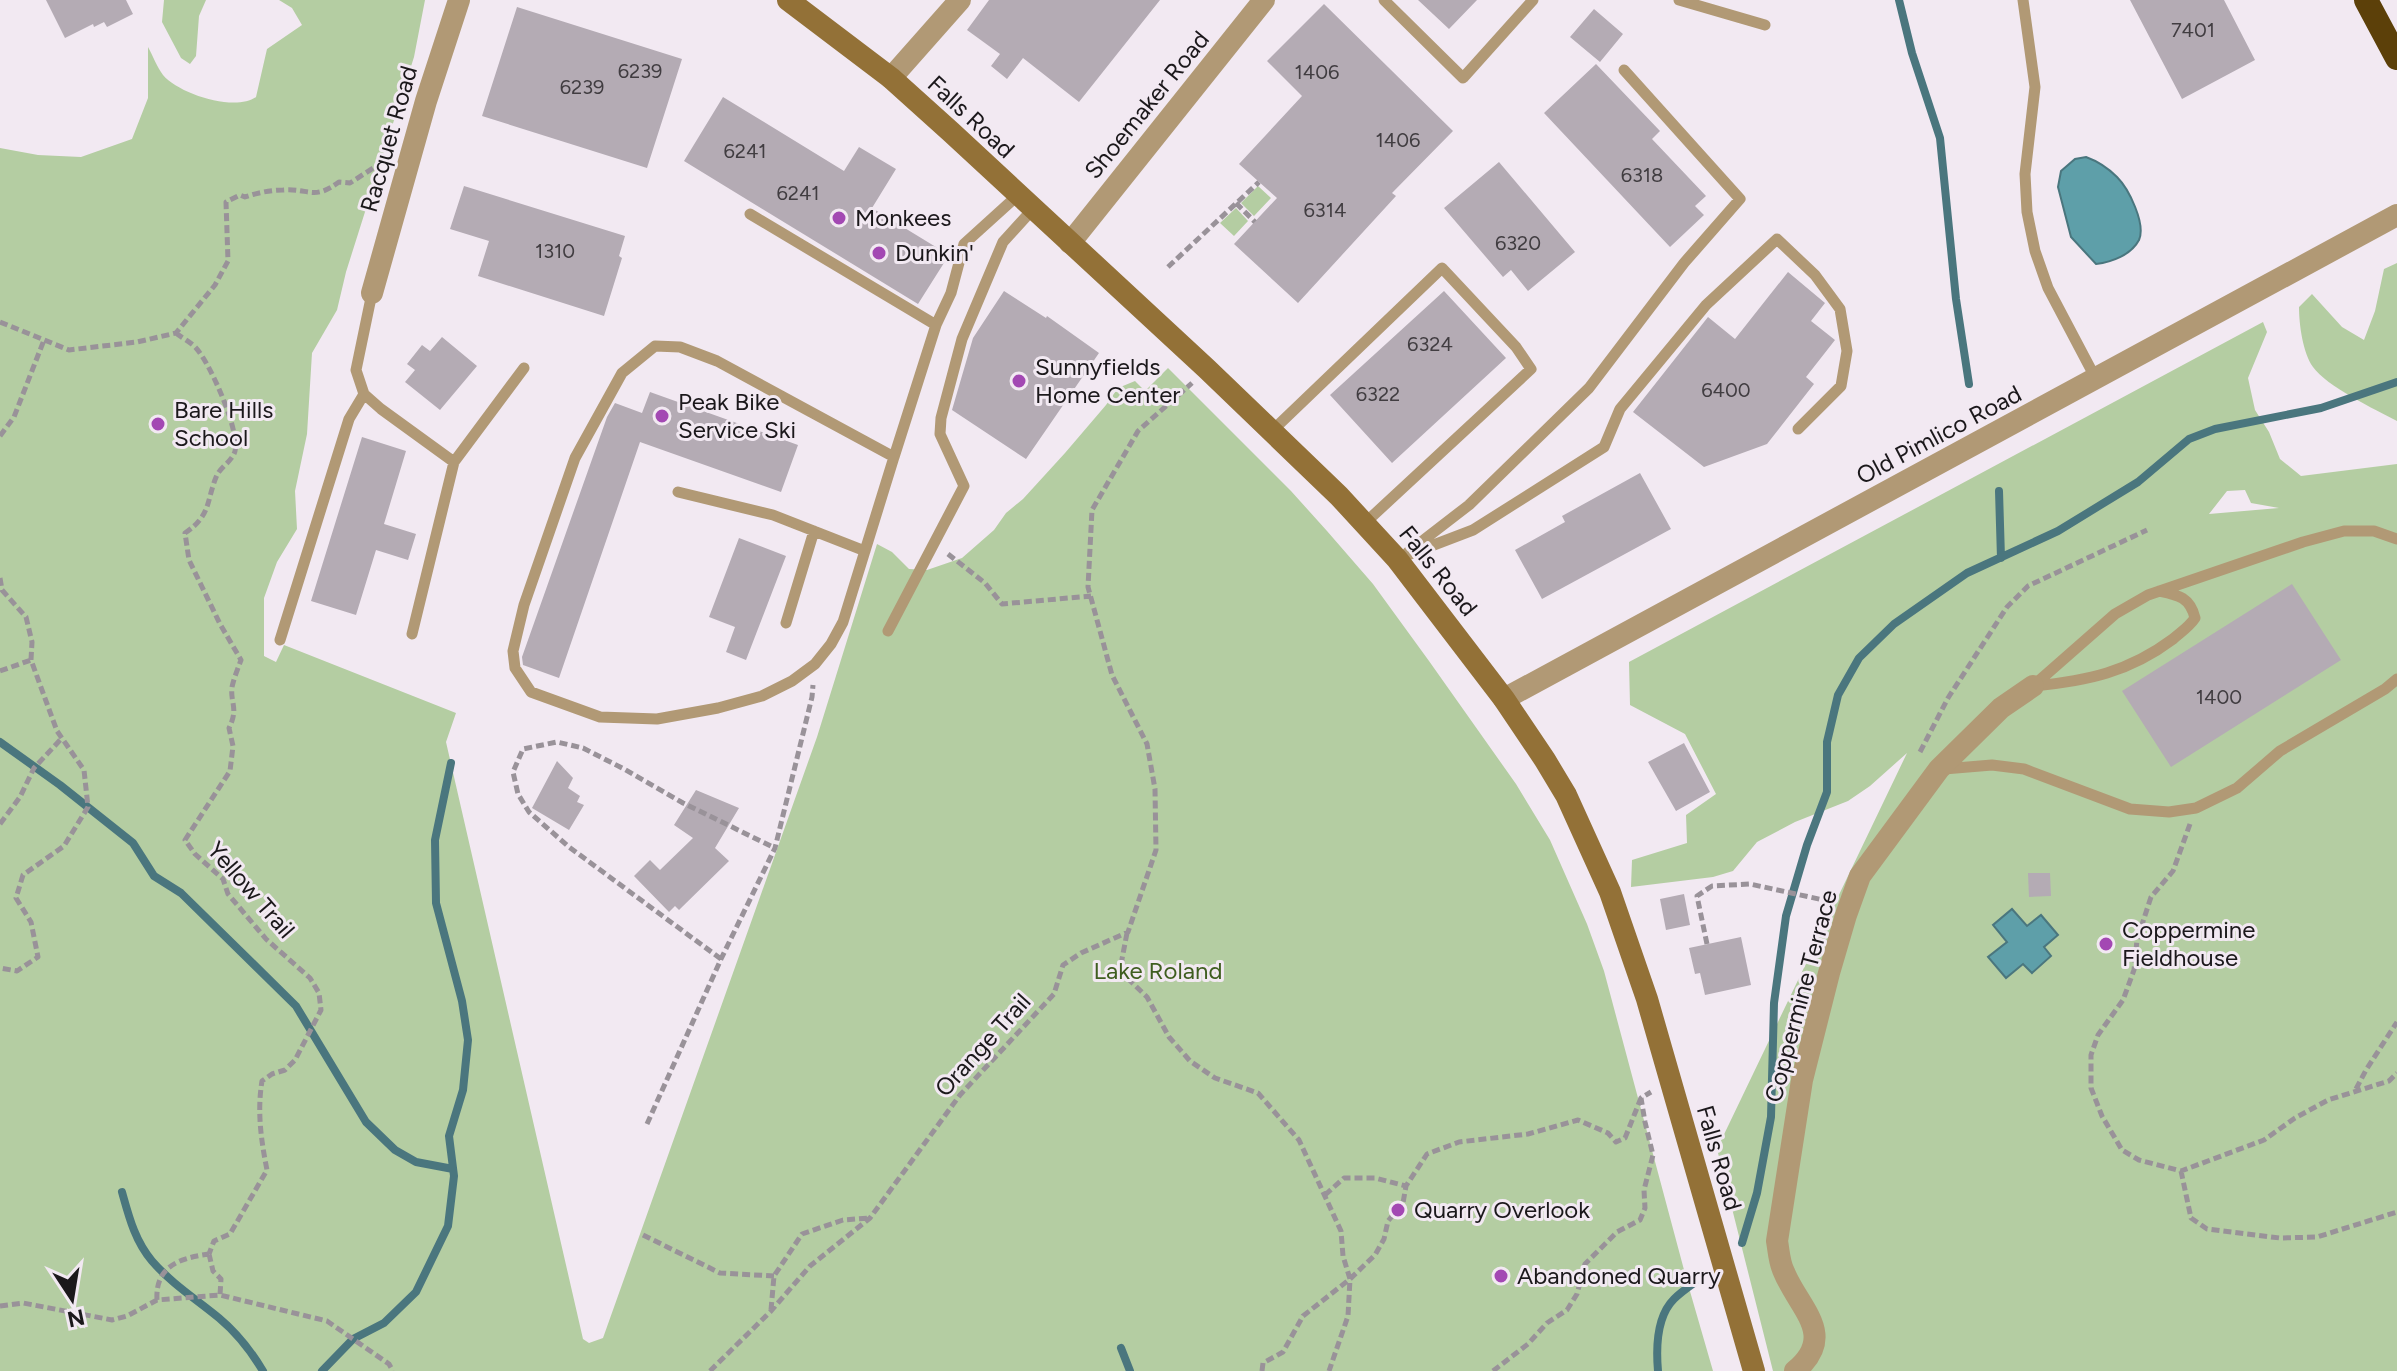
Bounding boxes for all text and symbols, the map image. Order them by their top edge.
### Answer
house number: 7401 [2171,18,2215,42]
street label: Shoemaker Road [1078,25,1215,184]
house number: 6239 [618,59,662,83]
house number: 1406 [1295,60,1339,84]
street label: Racquet Road [354,62,423,215]
street label: Falls Road [922,69,1021,164]
house number: 6239 [560,75,604,99]
house number: 1406 [1376,128,1420,152]
house number: 6241 [723,139,767,163]
house number: 6318 [1621,163,1663,187]
house number: 6241 [776,181,820,205]
house number: 6314 [1304,198,1346,222]
place label: Monkees [855,203,951,232]
marker: Monkees [830,209,848,227]
house number: 6320 [1495,231,1541,255]
place label: Dunkin' [895,238,974,267]
house number: 1310 [535,239,575,263]
marker: Dunkin' [870,244,888,262]
house number: 6324 [1407,332,1453,356]
place label: Sunnyfields Home Center [1035,352,1180,409]
marker: Sunnyfields Home Center [1010,372,1028,390]
house number: 6400 [1701,378,1751,402]
street label: Old Pimlico Road [1851,379,2026,490]
house number: 6322 [1356,382,1400,406]
place label: Peak Bike Service Ski [678,387,796,444]
place label: Bare Hills School [174,395,273,452]
marker: Peak Bike Service Ski [653,407,671,425]
marker: Bare Hills School [149,415,167,433]
street label: Falls Road [1393,520,1484,622]
house number: 1400 [2196,685,2242,709]
street label: Yellow Trail [202,835,301,944]
street label: Coppermine Terrace [1758,887,1843,1105]
place label: Coppermine Fieldhouse [2122,915,2255,972]
marker: Coppermine Fieldhouse [2097,935,2115,953]
park label: Lake Roland [1093,956,1223,985]
street label: Orange Trail [929,987,1037,1102]
street label: Falls Road [1691,1102,1748,1214]
place label: Quarry Overlook [1414,1195,1590,1224]
marker: Quarry Overlook [1389,1201,1407,1219]
north arrow [32,1259,112,1339]
place label: Abandoned Quarry [1517,1261,1721,1290]
marker: Abandoned Quarry [1492,1267,1510,1285]
text: N [65,1303,87,1333]

